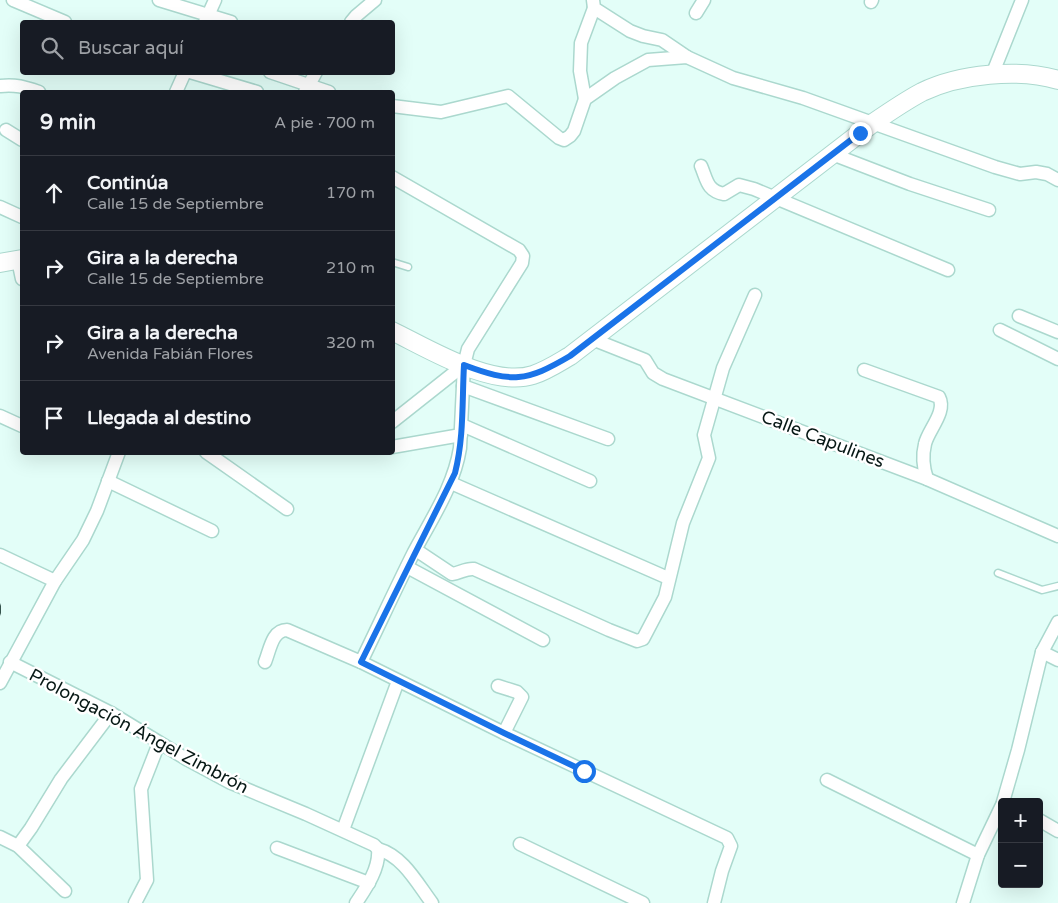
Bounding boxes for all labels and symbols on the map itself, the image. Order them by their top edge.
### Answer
route end [849,122,872,145]
street label: Calle Capulines [758,405,888,473]
street label: Prolongación Ángel Zimbrón [25,664,253,798]
route start [573,760,596,783]

